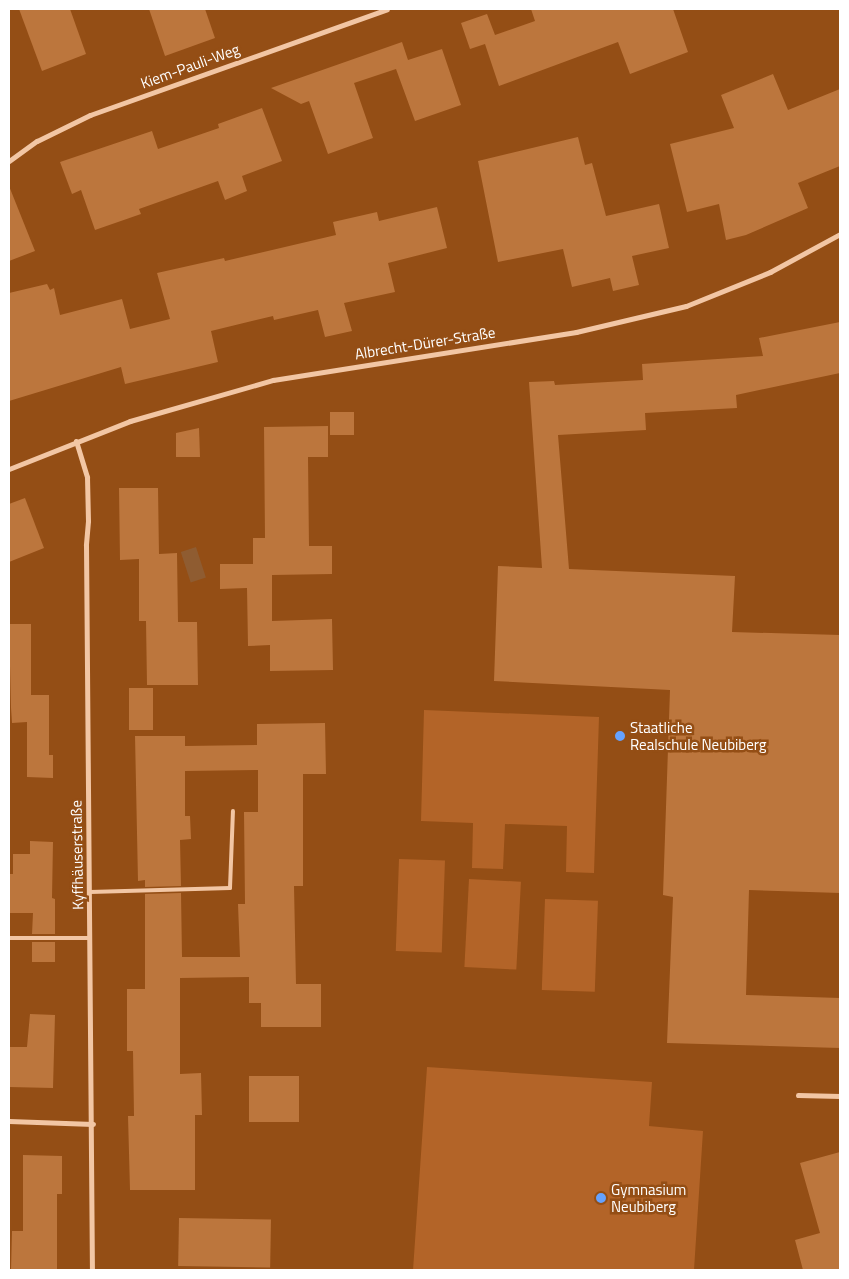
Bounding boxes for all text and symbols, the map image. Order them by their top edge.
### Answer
street label: Kiem-Pauli-Weg [138,40,242,92]
street label: Albrecht-Dürer-Straße [353,323,497,363]
place label: Staatliche Realschule Neubiberg [630,718,767,753]
marker: Staatliche Realschule Neubiberg [614,730,626,742]
street label: Kyffhäuserstraße [67,800,87,910]
place label: Gymnasium Neubiberg [611,1180,686,1215]
marker: Gymnasium Neubiberg [595,1192,607,1204]

